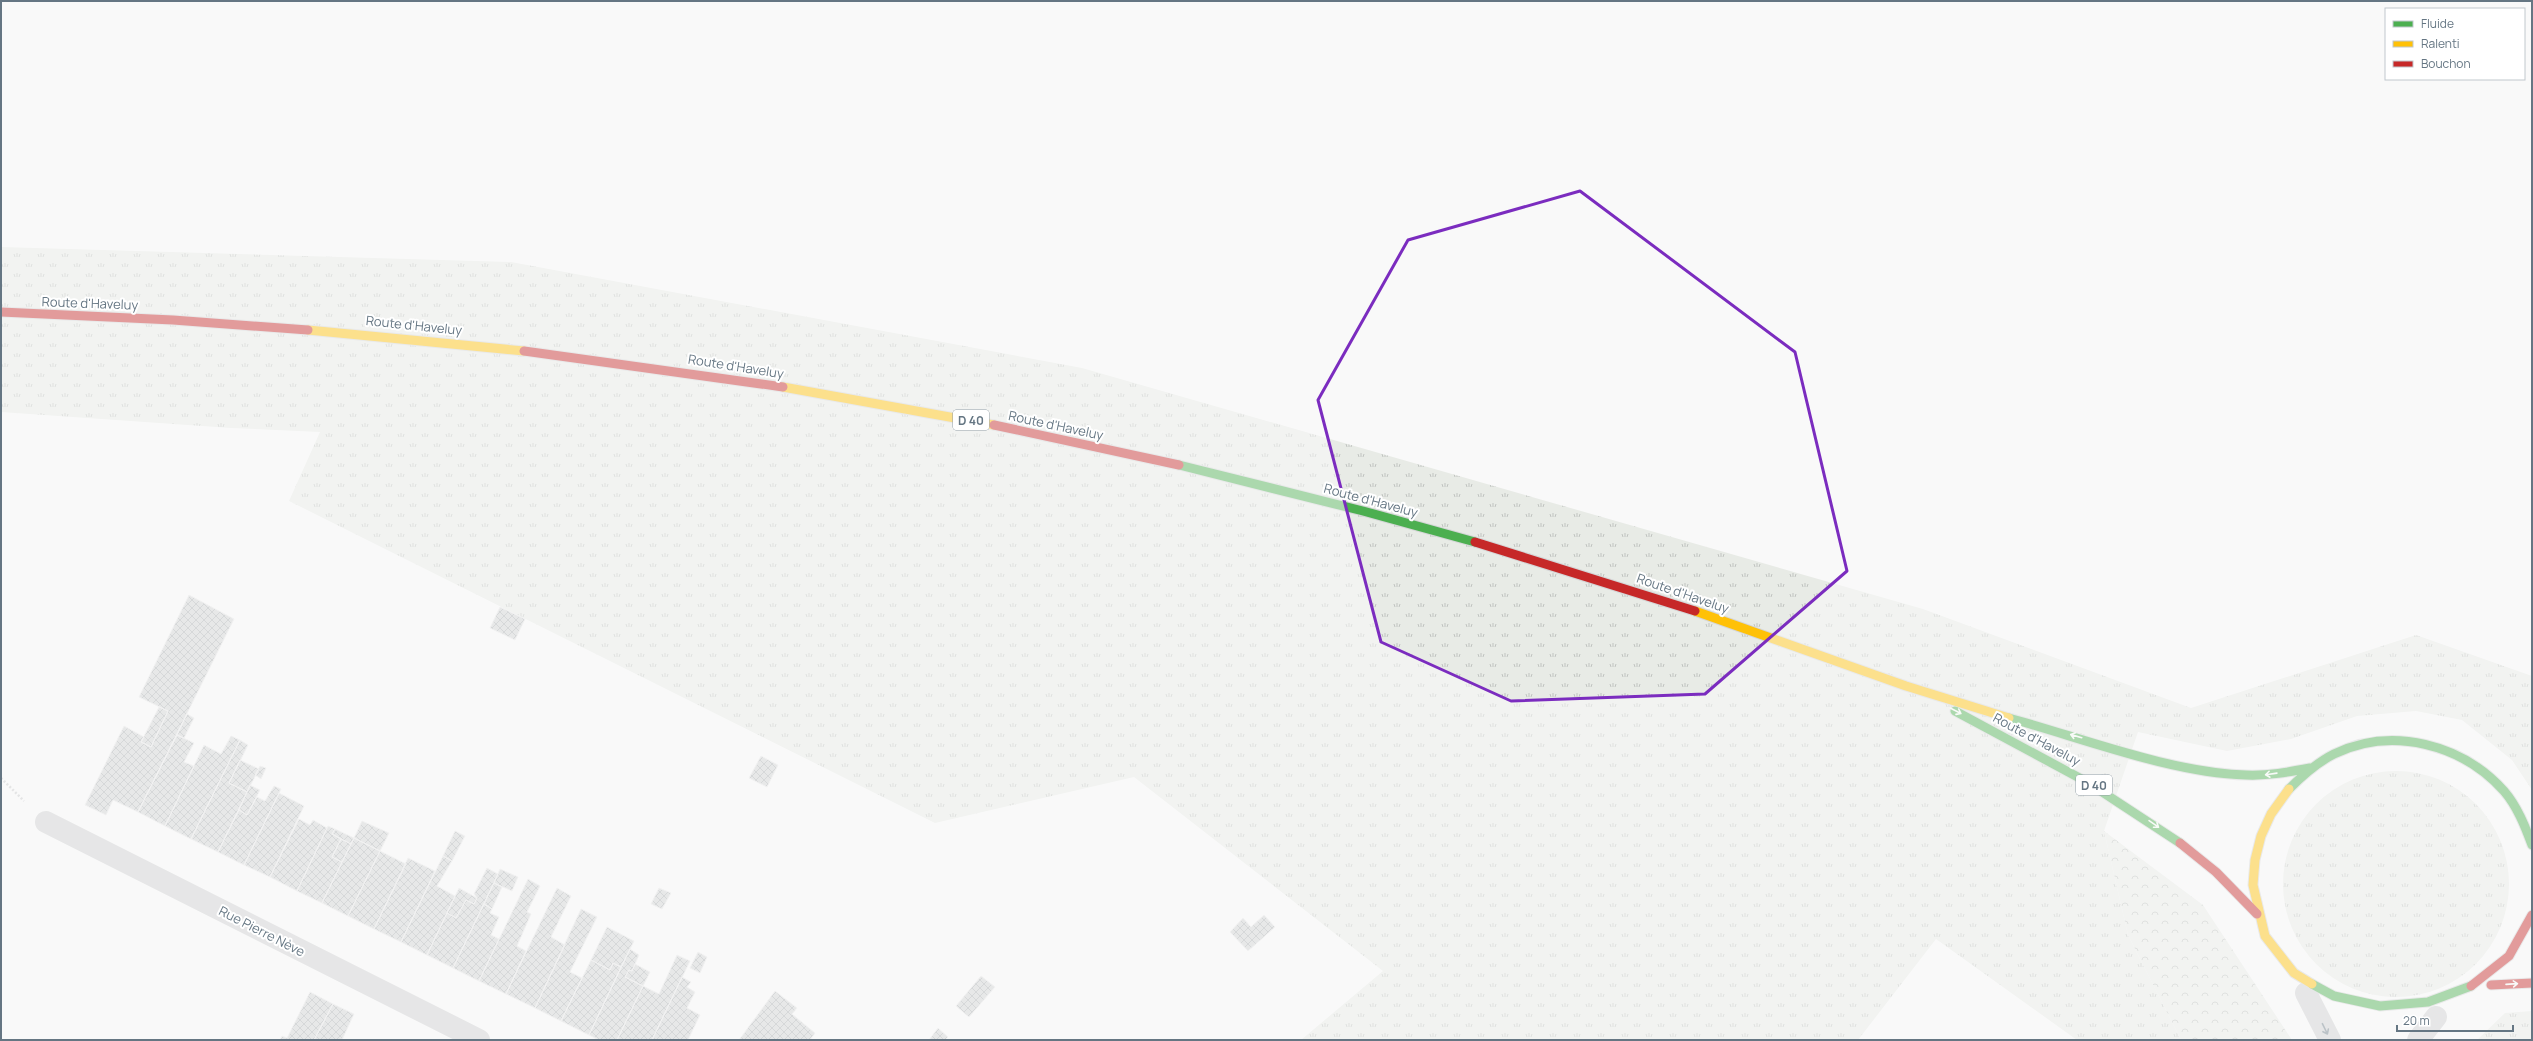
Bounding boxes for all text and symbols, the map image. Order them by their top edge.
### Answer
legend [2385,8,2525,80]
text: Fluide [2421,15,2454,32]
text: Ralenti [2421,35,2460,52]
text: Bouchon [2421,55,2471,72]
street label: Route d'Haveluy [41,292,139,314]
street label: Route d'Haveluy [365,311,463,339]
street label: Route d'Haveluy [687,350,785,382]
street label: Route d'Haveluy [1007,406,1105,444]
road number: D 40 [953,410,989,430]
street label: Route d'Haveluy [1322,479,1420,521]
street label: Route d'Haveluy [1634,569,1732,617]
one-way arrow [1950,708,1962,716]
street label: Route d'Haveluy [1990,708,2084,770]
one-way arrow [2070,732,2083,739]
one-way arrow [2265,770,2278,778]
road number: D 40 [2076,775,2112,795]
one-way arrow [2149,820,2160,828]
street label: Rue Pierre Nève [216,902,308,961]
one-way arrow [2505,980,2518,988]
scale bar [2397,1007,2513,1033]
text: 20 m [2403,1012,2430,1029]
one-way arrow [2322,1022,2329,1034]

